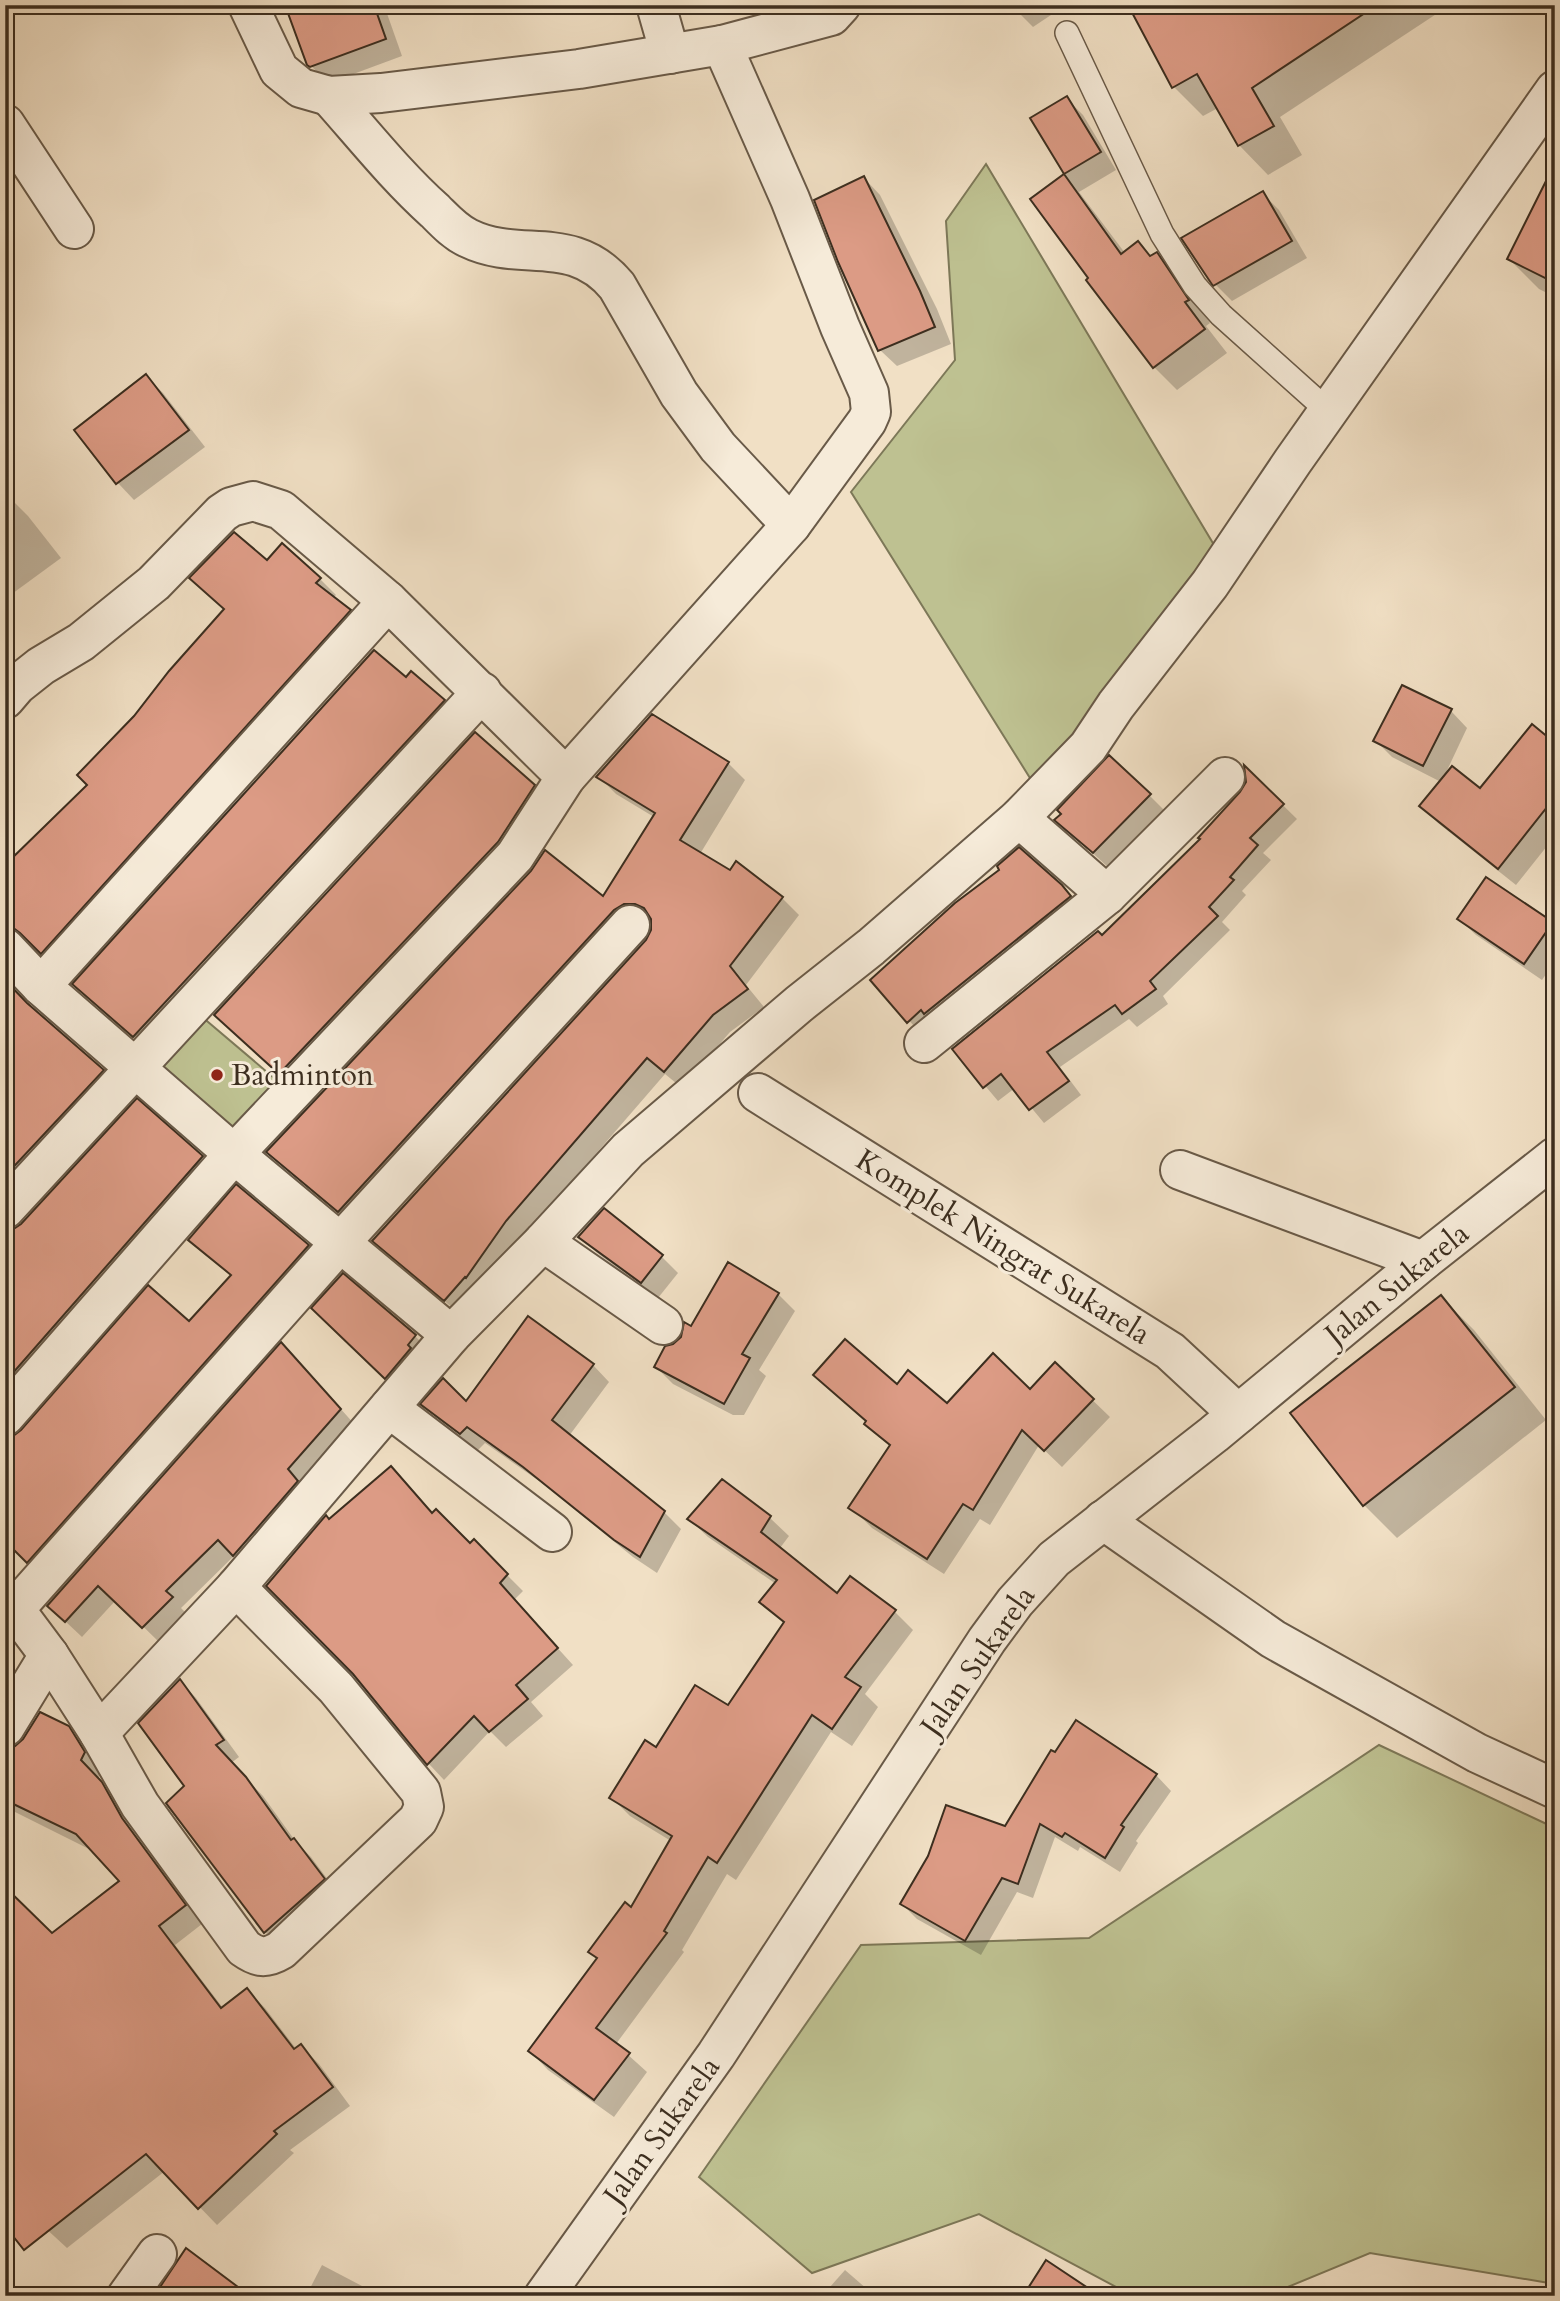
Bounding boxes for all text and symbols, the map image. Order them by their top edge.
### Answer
place label: Badminton [231,1055,374,1096]
marker: Badminton [209,1067,225,1083]
street label: Komplek Ningrat Sukarela [848,1139,1158,1355]
street label: Jalan Sukarela [1313,1213,1478,1357]
street label: Jalan Sukarela [909,1578,1045,1748]
street label: Jalan Sukarela [592,2048,730,2217]

